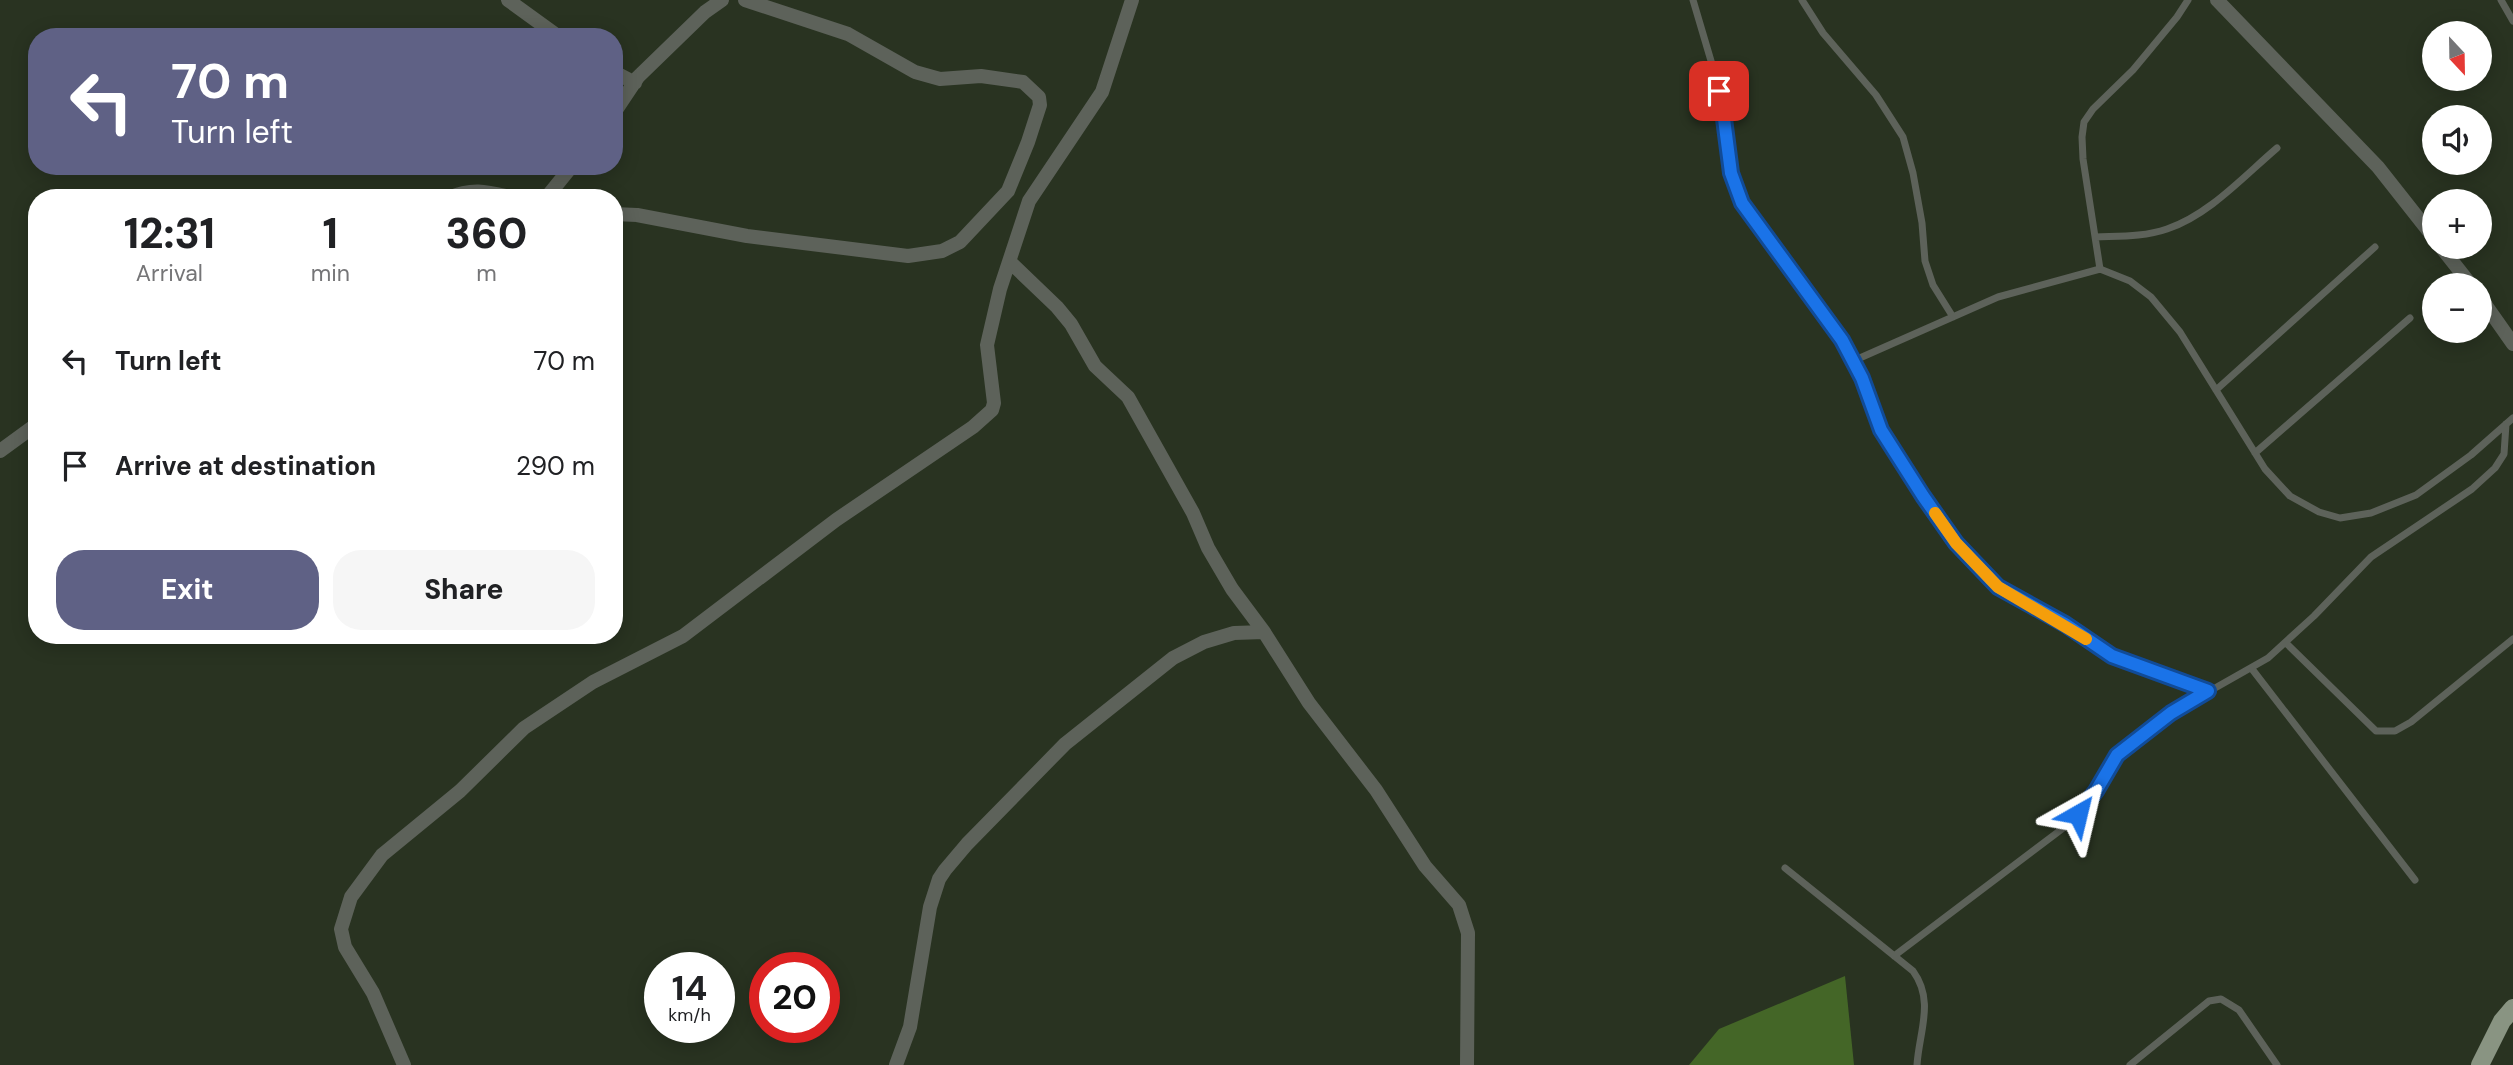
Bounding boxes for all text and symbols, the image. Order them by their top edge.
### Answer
north arrow [2422,21,2492,91]
map controls [2422,21,2492,343]
text: 70 m [171,49,289,113]
icon: left [56,56,147,147]
pin [1689,61,1749,121]
icon: arrive [1700,72,1738,110]
button: sound [2422,105,2492,175]
text: Turn left [171,111,293,153]
button: + [2422,189,2492,259]
text: 12:31 [124,206,215,261]
text: 1 [323,206,338,261]
text: 360 [446,206,527,261]
text: Arrival [136,258,203,288]
text: min [311,258,350,288]
text: m [476,258,497,288]
button: − [2422,273,2492,343]
icon: left [56,342,94,380]
text: Turn left [115,344,222,378]
text: 70 m [534,344,595,378]
icon: arrive [56,447,94,485]
text: Arrive at destination [115,449,376,483]
text: 290 m [516,449,595,483]
button: Exit [56,550,319,630]
button: Share [333,550,595,630]
position arrow [2041,777,2115,851]
speed limit sign: 20 [749,952,840,1043]
text: 14 [672,965,707,1011]
text: km/h [668,1003,711,1027]

